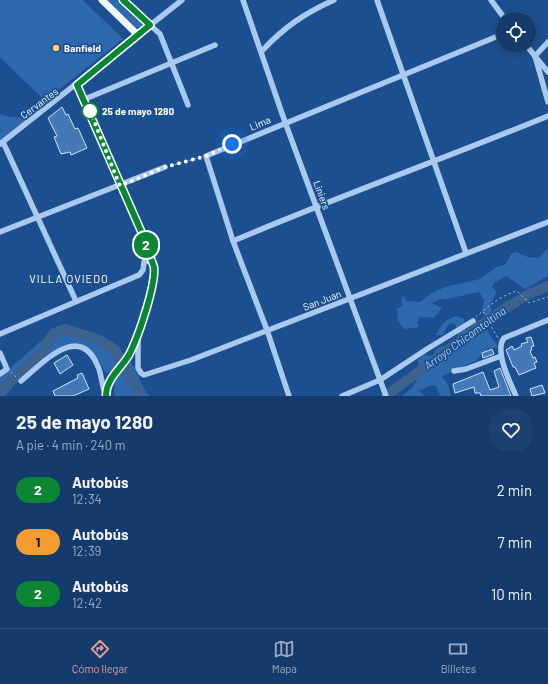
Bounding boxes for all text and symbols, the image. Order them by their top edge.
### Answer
map controls [496,12,536,52]
button: locate [496,12,536,52]
place label: Banfield [64,42,101,54]
marker: Banfield [51,43,61,53]
street label: Cervantes [18,85,60,121]
marker: 25 de mayo 1280 [81,102,99,120]
place label: 25 de mayo 1280 [102,105,174,117]
street label: Lima [248,113,272,133]
your location [222,134,242,154]
street label: Liniers [311,179,333,211]
line badge: 2 [133,232,159,258]
text: 2 [142,236,150,253]
district label: VILLA OVIEDO [29,272,109,285]
street label: San Juan [301,287,343,313]
water label: Arroyo Chicamtoltina [421,303,508,372]
button: heart [490,409,532,451]
text: 25 de mayo 1280 [16,410,153,433]
text: A pie · 4 min · 240 m [16,437,125,453]
text: Autobús [72,473,128,491]
text: 2 [34,481,42,498]
text: 2 min [497,481,532,499]
text: 12:34 [72,491,102,507]
text: Autobús [72,525,128,543]
text: 1 [36,533,40,550]
text: 7 min [498,533,532,551]
text: 12:39 [72,543,101,559]
text: Autobús [72,577,128,595]
text: 2 [34,585,42,602]
text: 10 min [491,585,532,603]
text: 12:42 [72,595,102,611]
tab: Cómo llegar [72,638,128,675]
tab: Mapa [272,638,297,675]
tab: Billetes [441,638,476,675]

